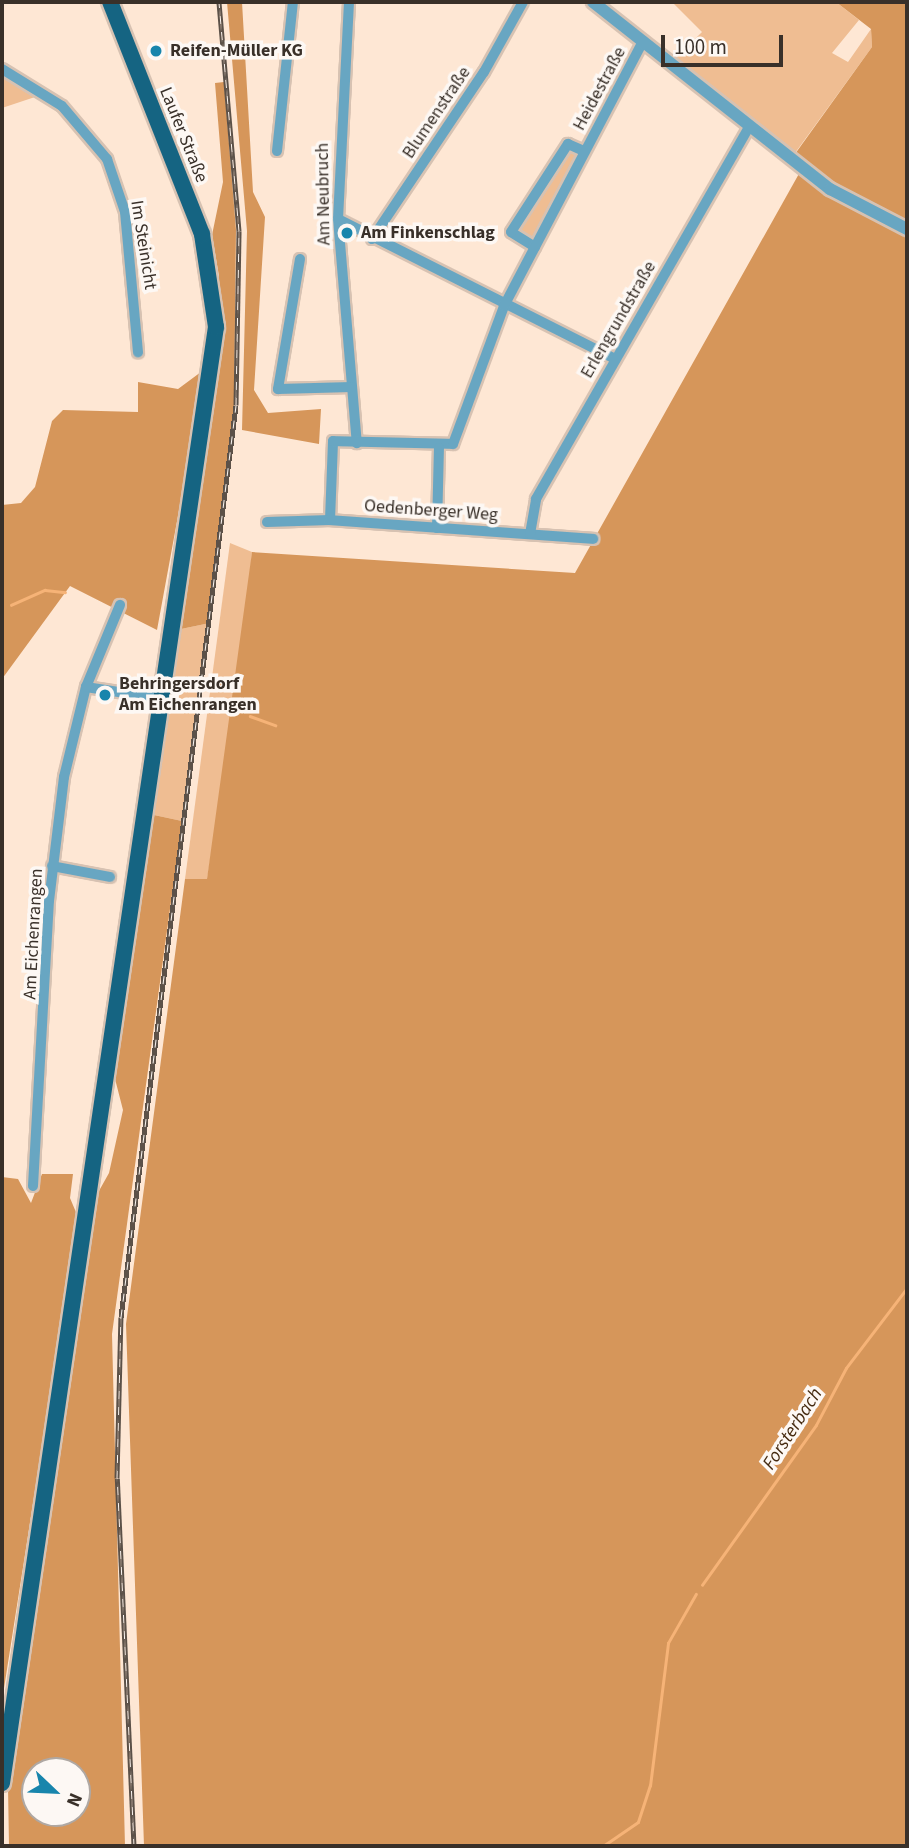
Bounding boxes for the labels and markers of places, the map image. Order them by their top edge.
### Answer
place label: Reifen-Müller KG [170,40,303,62]
marker: Reifen-Müller KG [148,43,164,59]
place label: Am Finkenschlag [361,222,495,244]
marker: Am Finkenschlag [339,225,355,241]
place label: Behringersdorf Am Eichenrangen [119,674,257,716]
marker: Behringersdorf Am Eichenrangen [97,687,113,703]

